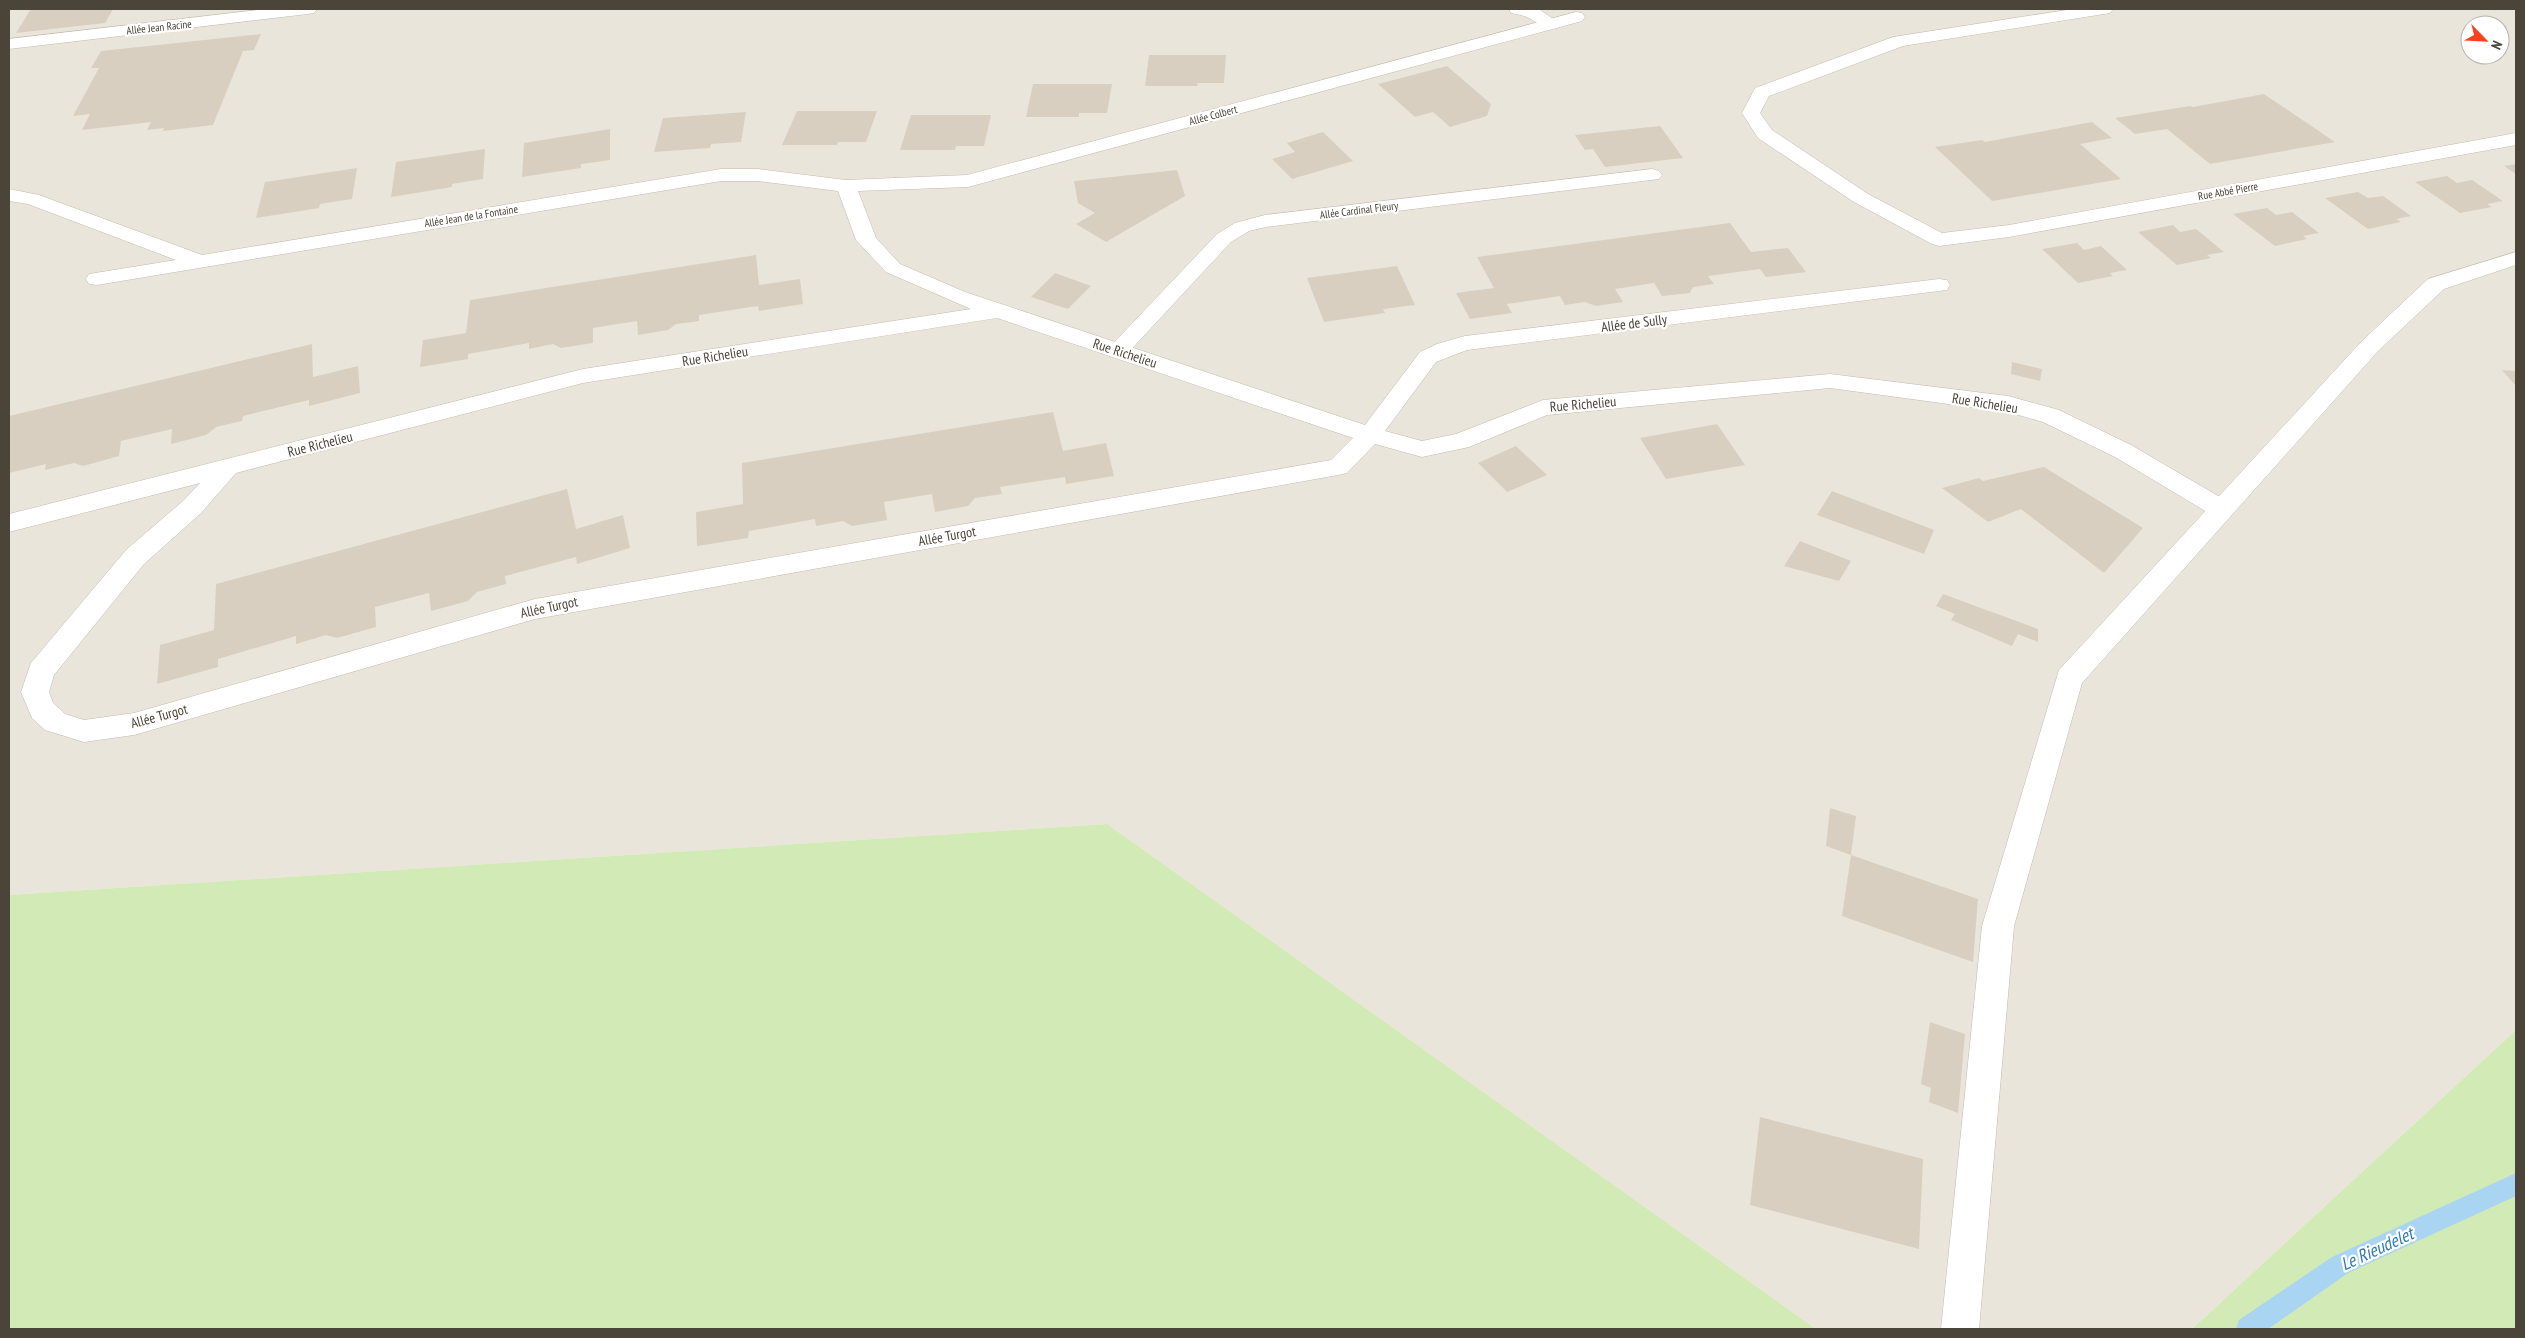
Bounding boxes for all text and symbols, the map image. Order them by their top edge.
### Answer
north arrow [2460,15,2510,65]
street label: Allée Jean Racine [126,17,193,37]
text: N [2487,38,2507,52]
street label: Allée Colbert [1187,102,1239,128]
street label: Rue Abbé Pierre [2197,179,2260,203]
street label: Allée Cardinal Fleury [1319,198,1400,222]
street label: Allée Jean de la Fontaine [423,202,519,230]
street label: Allée de Sully [1600,310,1669,336]
street label: Rue Richelieu [1091,334,1159,372]
street label: Rue Richelieu [681,342,749,370]
street label: Rue Richelieu [1951,389,2019,417]
street label: Rue Richelieu [1549,392,1617,416]
street label: Rue Richelieu [286,427,354,461]
street label: Allée Turgot [917,522,977,550]
street label: Allée Turgot [519,592,579,622]
street label: Allée Turgot [129,700,190,732]
water label: Le Rieudelet [2337,1221,2419,1275]

